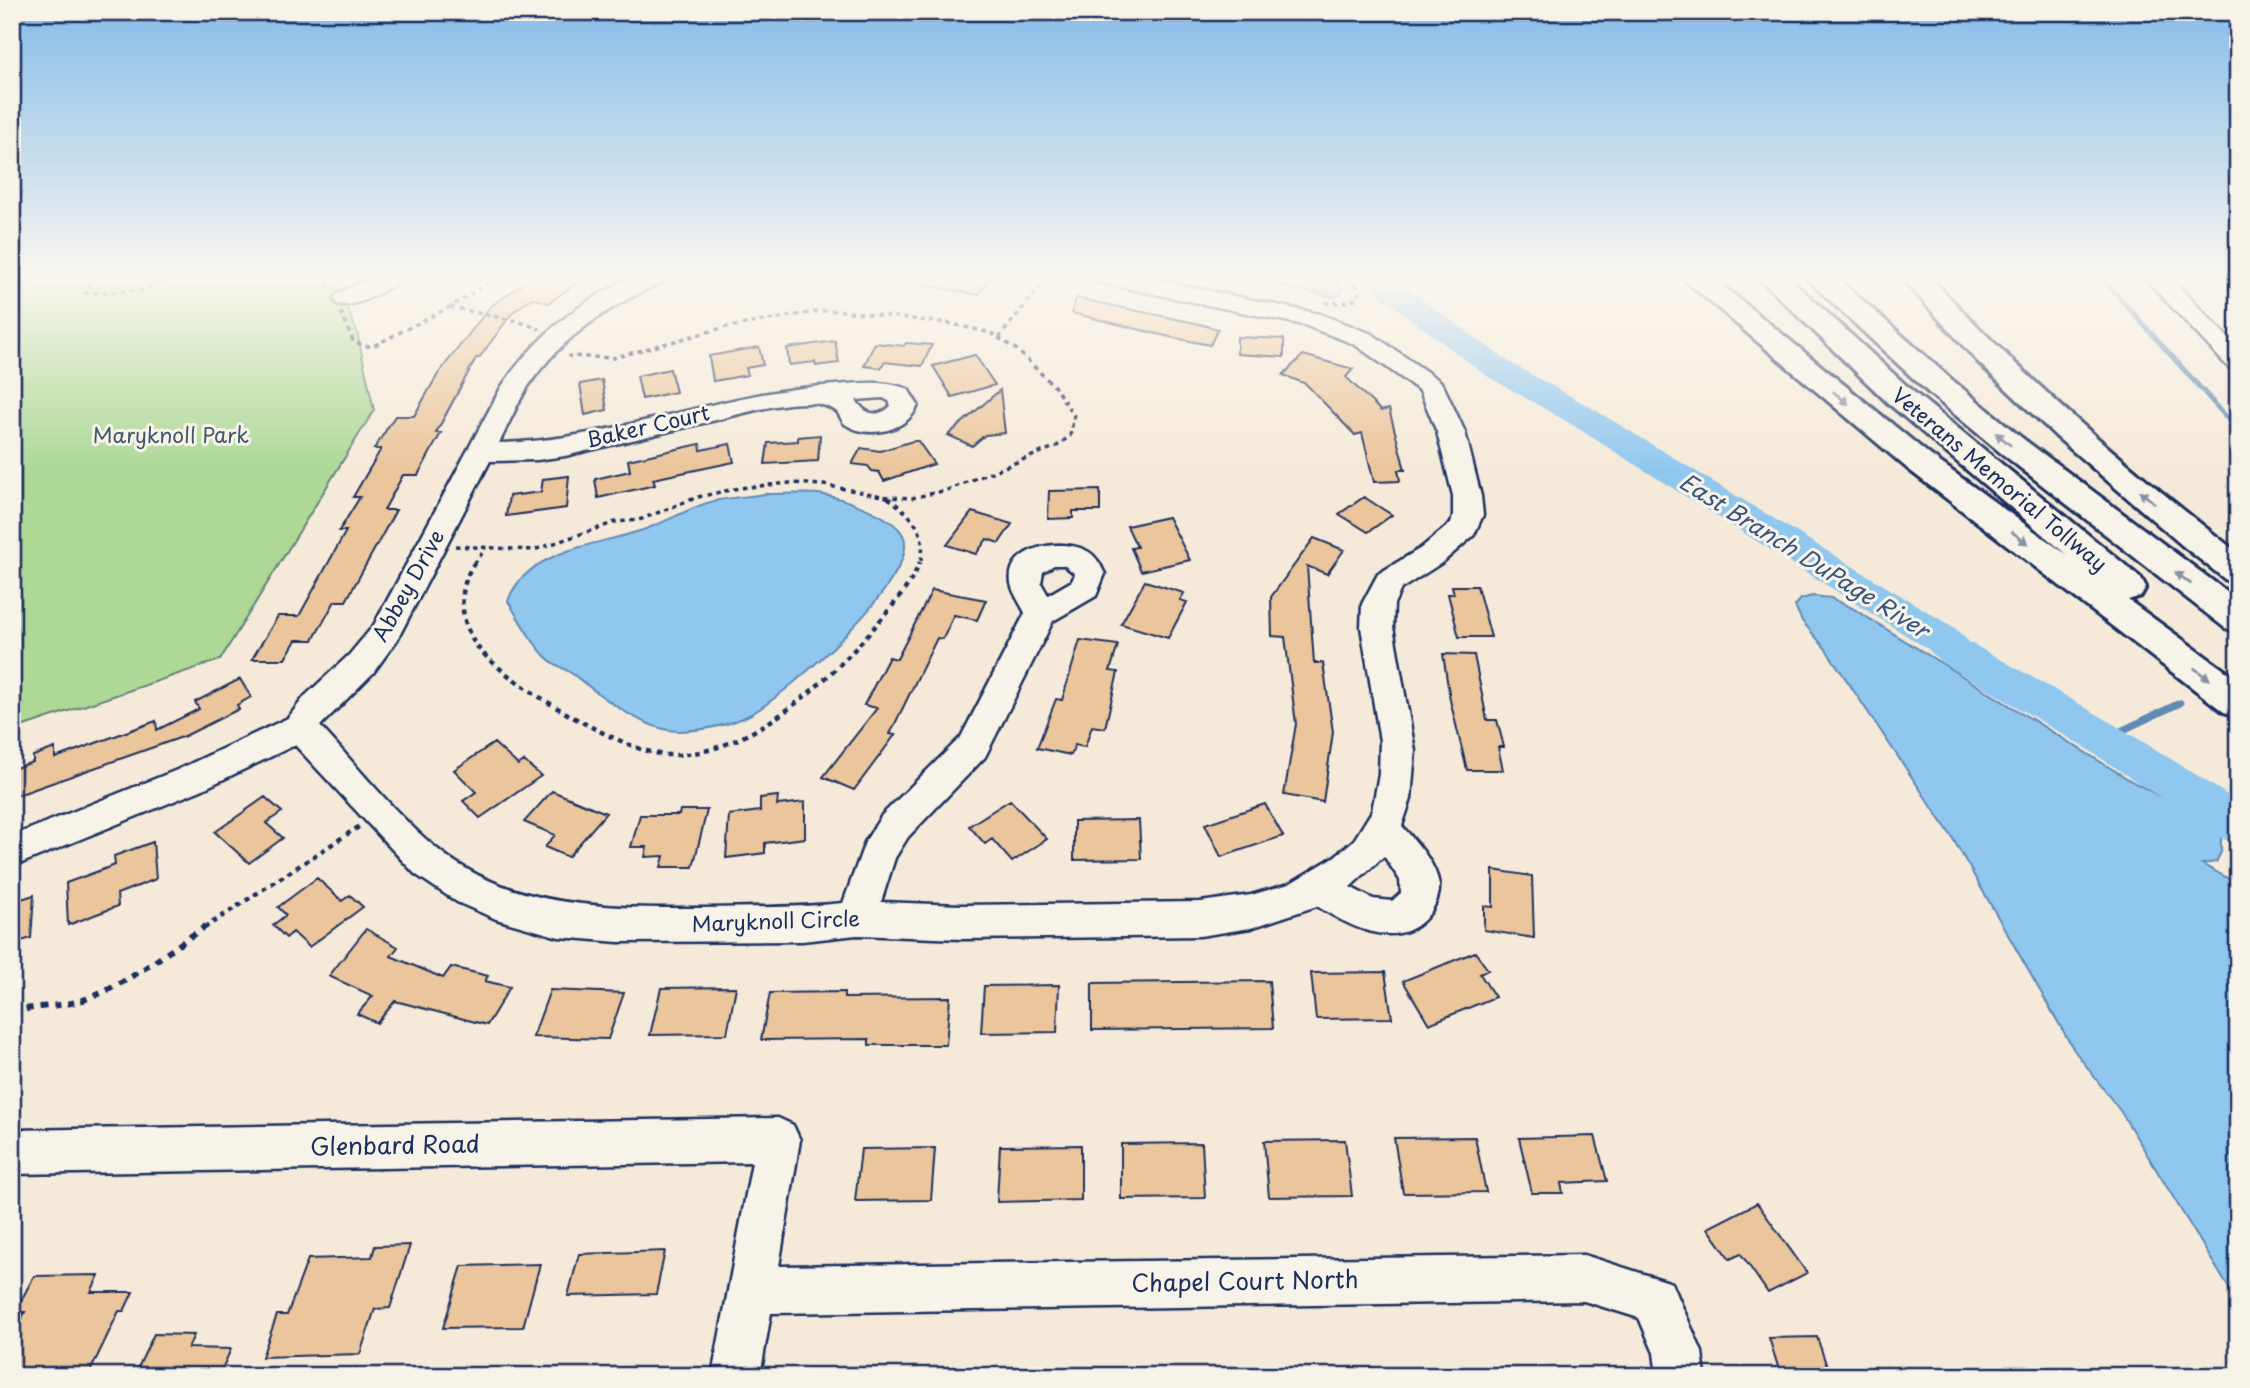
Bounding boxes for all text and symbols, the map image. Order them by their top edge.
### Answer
street label: Veterans Memorial Tollway [1886,379,2115,578]
one-way arrow [1832,390,1850,406]
street label: Baker Court [583,395,713,455]
park label: Maryknoll Park [93,418,249,450]
one-way arrow [1995,432,2012,447]
water label: East Branch DuPage River [1673,463,1939,648]
one-way arrow [2138,489,2156,504]
street label: Abbey Drive [363,523,451,647]
one-way arrow [2011,531,2029,545]
one-way arrow [2174,572,2192,586]
one-way arrow [2193,667,2211,681]
street label: Maryknoll Circle [691,901,861,939]
street label: Glenbard Road [310,1125,480,1163]
street label: Chapel Court North [1131,1260,1359,1300]

